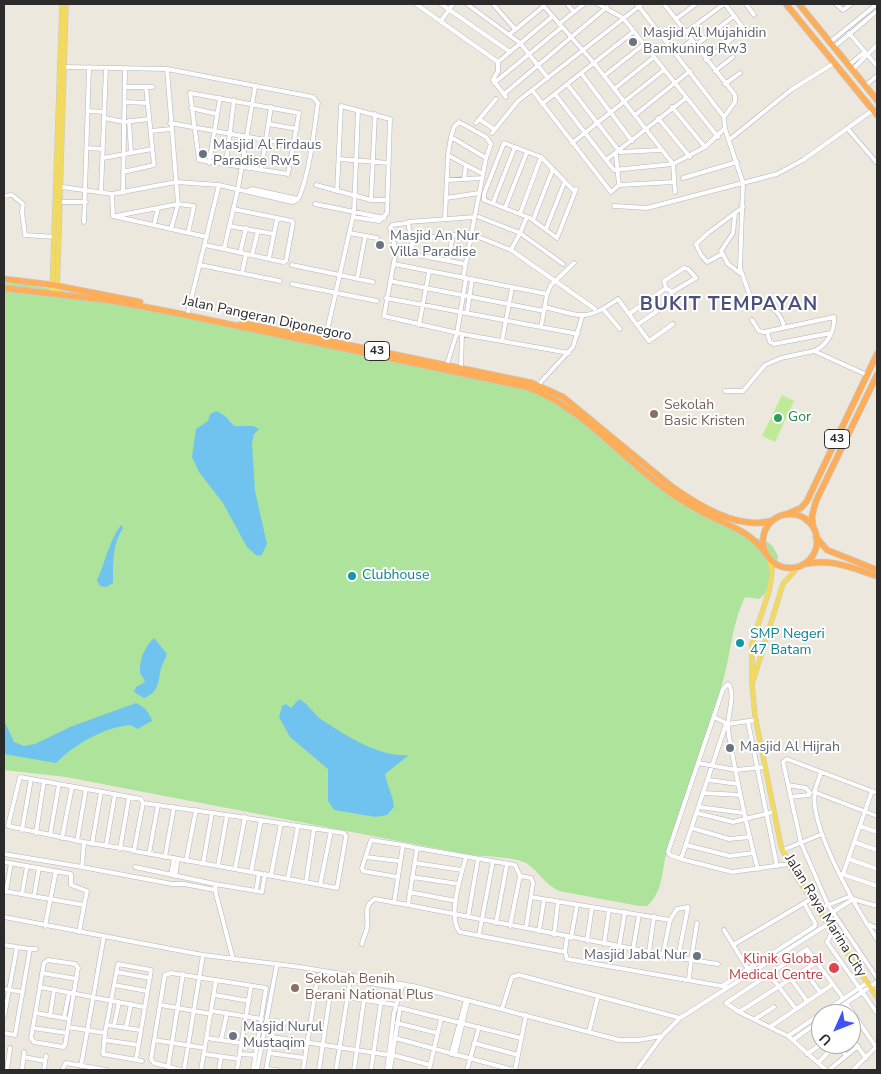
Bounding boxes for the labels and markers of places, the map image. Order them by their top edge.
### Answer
place label: Masjid Al Mujahidin Bamkuning Rw3 [643,26,766,58]
marker: Masjid Al Mujahidin Bamkuning Rw3 [627,36,639,48]
place label: Masjid Al Firdaus Paradise Rw5 [213,138,321,170]
marker: Masjid Al Firdaus Paradise Rw5 [197,148,209,160]
place label: Masjid An Nur Villa Paradise [390,229,479,262]
marker: Masjid An Nur Villa Paradise [374,239,386,251]
place label: Sekolah Basic Kristen [664,398,745,431]
marker: Sekolah Basic Kristen [648,408,660,420]
place label: Gor [788,410,811,426]
marker: Gor [772,412,784,424]
place label: Clubhouse [362,568,429,584]
marker: Clubhouse [346,570,358,582]
place label: SMP Negeri 47 Batam [750,627,825,660]
marker: SMP Negeri 47 Batam [734,637,746,649]
place label: Masjid Al Hijrah [740,740,840,756]
marker: Masjid Al Hijrah [724,742,736,754]
place label: Masjid Jabal Nur [584,948,687,964]
marker: Masjid Jabal Nur [691,950,703,962]
place label: Klinik Global Medical Centre [729,952,823,984]
marker: Klinik Global Medical Centre [827,961,841,975]
place label: Sekolah Benih Berani National Plus [305,972,433,1004]
marker: Sekolah Benih Berani National Plus [289,982,301,994]
place label: Masjid Nurul Mustaqim [243,1020,323,1052]
marker: Masjid Nurul Mustaqim [227,1030,239,1042]

